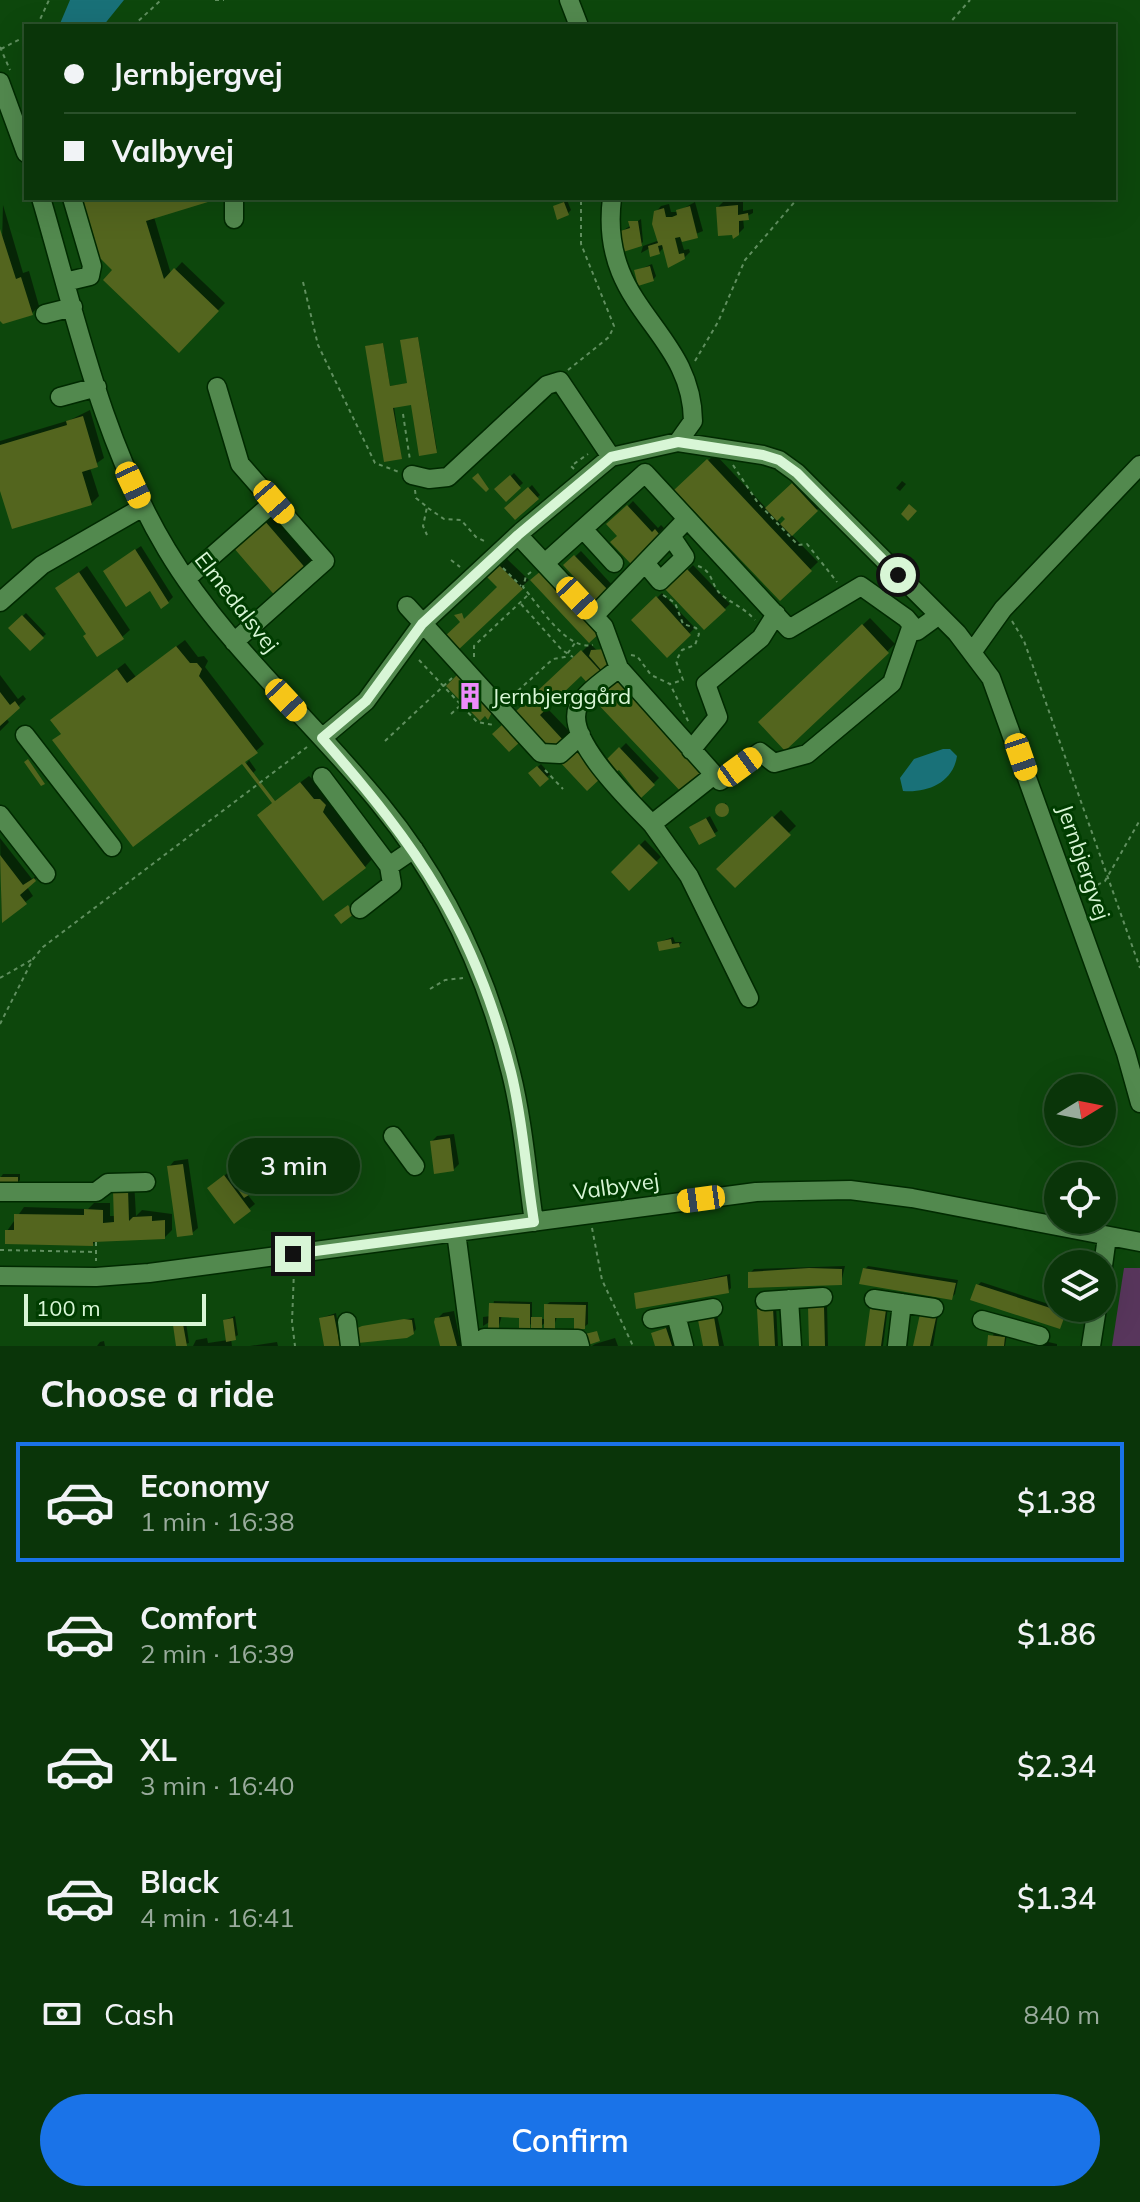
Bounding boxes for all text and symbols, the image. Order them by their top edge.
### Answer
text: Jernbjergvej [112,55,283,93]
text: Valbyvej [112,132,234,170]
car [112,458,154,512]
car [249,476,299,528]
street label: Elmedalsvej [189,546,285,658]
route start [880,557,916,593]
car [552,572,602,624]
car [261,674,311,726]
building icon: Jernbjerggård [455,681,485,711]
place label: Jernbjerggård [492,682,631,710]
car [1002,730,1040,784]
car [714,743,766,791]
street label: Jernbjergvej [1051,801,1117,923]
north arrow [1044,1074,1116,1146]
map controls [1044,1074,1116,1322]
callout: 3 min [227,1138,359,1194]
text: 3 min [260,1149,328,1182]
button: locate [1044,1162,1116,1234]
street label: Valbyvej [571,1166,661,1206]
car [676,1184,726,1214]
route end [275,1236,311,1272]
button: layers [1044,1250,1116,1322]
scale bar [24,1290,206,1326]
text: 100 m [36,1294,101,1322]
text: Choose a ride [40,1371,274,1416]
icon: car [44,1466,116,1538]
text: Economy [140,1467,269,1505]
text: $1.38 [1017,1483,1096,1521]
text: 1 min · 16:38 [140,1505,295,1538]
icon: car [44,1598,116,1670]
text: Comfort [140,1599,257,1637]
text: $1.86 [1017,1615,1096,1653]
text: 2 min · 16:39 [140,1637,295,1670]
icon: car [44,1730,116,1802]
text: XL [140,1731,177,1769]
text: $2.34 [1017,1747,1096,1785]
text: 3 min · 16:40 [140,1769,295,1802]
icon: car [44,1862,116,1934]
text: Black [140,1863,219,1901]
text: $1.34 [1017,1879,1096,1917]
text: 4 min · 16:41 [140,1901,295,1934]
icon: cash [40,1992,84,2036]
text: Cash [104,1995,175,2033]
text: 840 m [1024,1998,1100,2031]
button: Confirm [40,2094,1100,2186]

